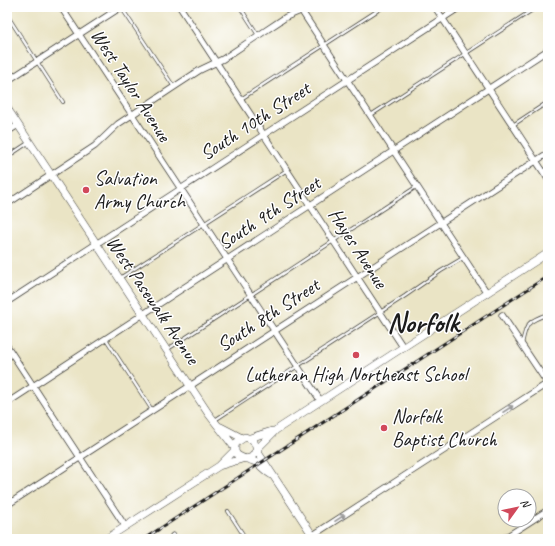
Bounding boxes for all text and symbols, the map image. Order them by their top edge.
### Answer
street label: West Taylor Avenue [85,24,178,147]
street label: South 10th Street [195,75,317,166]
place label: Salvation Army Church [94,166,187,214]
street label: South 9th Street [213,169,327,255]
marker: Salvation Army Church [81,185,91,195]
street label: Hayes Avenue [323,203,394,294]
street label: West Pasewalk Avenue [101,231,206,370]
street label: South 8th Street [212,271,326,357]
district label: Norfolk [387,305,461,340]
marker: Lutheran High Northeast School [351,350,361,360]
place label: Lutheran High Northeast School [245,362,470,387]
place label: Norfolk Baptist Church [392,404,498,452]
one-way arrow [502,405,513,413]
marker: Norfolk Baptist Church [379,423,389,433]
north arrow [497,488,537,528]
text: N [518,496,534,511]
one-way arrow [334,514,345,522]

